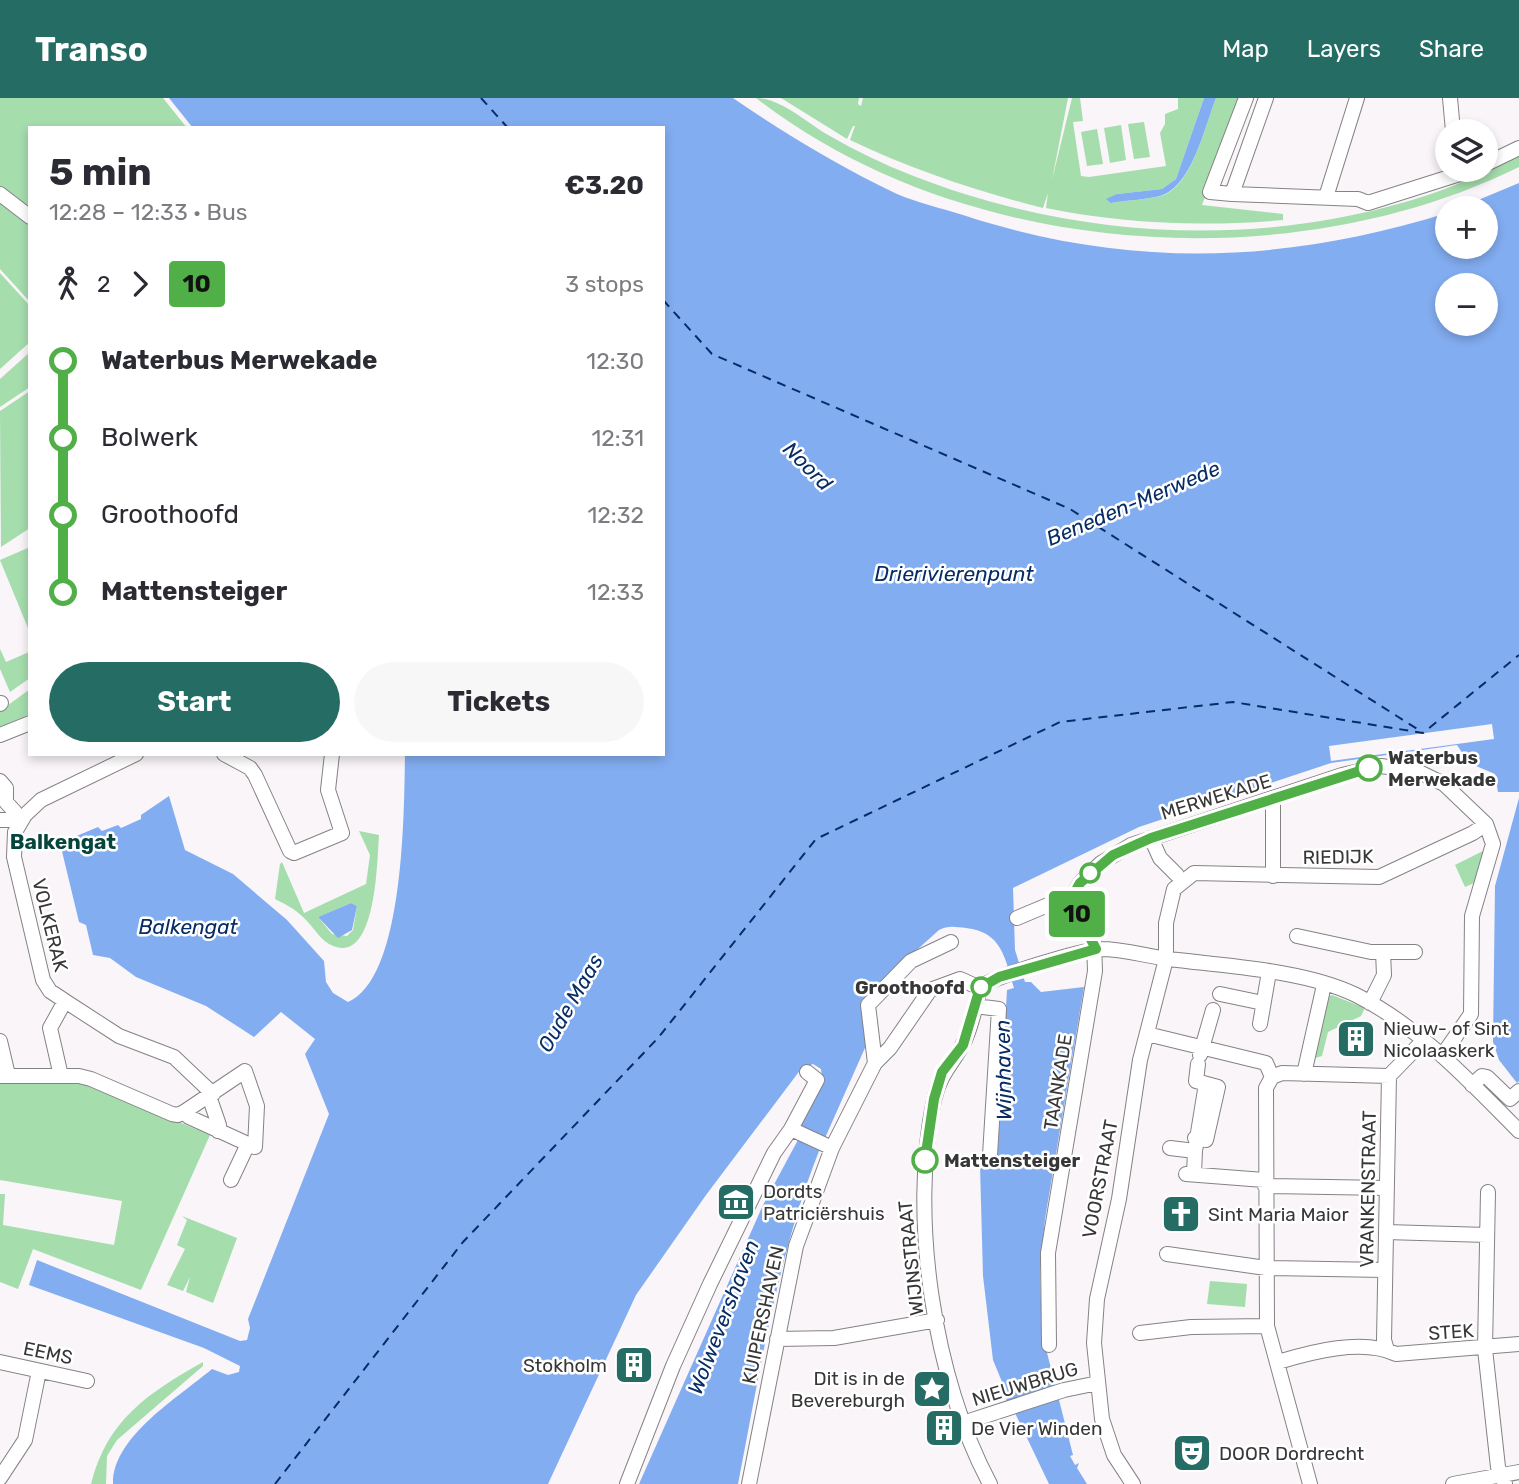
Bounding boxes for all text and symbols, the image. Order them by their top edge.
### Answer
text: Transo [35,30,148,69]
text: Map [1222,35,1269,63]
text: Layers [1307,35,1381,63]
text: Share [1419,35,1484,63]
map controls [1435,119,1498,336]
button: layers [1435,119,1498,182]
text: 5 min [49,149,152,195]
text: €3.20 [564,170,644,201]
button: + [1435,196,1498,259]
text: 12:28 – 12:33 · Bus [49,198,248,226]
icon: walk [49,265,87,303]
icon: forward [121,265,159,303]
text: 2 [97,270,111,298]
text: 10 [183,270,211,298]
text: 3 stops [565,270,644,298]
button: − [1435,273,1498,336]
text: Waterbus Merwekade [101,345,377,376]
text: 12:30 [586,347,644,375]
text: Bolwerk [101,422,198,453]
text: 12:31 [592,424,644,452]
water label: Noord [778,436,838,496]
water label: Beneden-Merwede [1042,455,1224,551]
text: Groothoofd [101,499,239,530]
text: 12:32 [587,501,644,529]
water label: Drierivierenpunt [875,561,1034,586]
text: Mattensteiger [101,576,287,607]
text: 12:33 [587,578,644,606]
button: Start [49,662,340,742]
button: Tickets [354,662,644,742]
place label: Waterbus Merwekade [1388,746,1496,791]
marker: Waterbus Merwekade [1356,755,1382,781]
street label: MERWEKADE [1158,769,1274,825]
district label: Balkengat [10,829,116,854]
street label: RIEDIJK [1302,845,1374,869]
unlabelled marker [1080,863,1100,883]
street label: VOLKERAK [27,876,73,975]
line badge: 10 [1046,891,1108,937]
text: 10 [1063,900,1091,928]
water label: Balkengat [138,914,239,939]
water label: Oude Maas [532,950,608,1056]
place label: Groothoofd [855,976,965,999]
marker: Groothoofd [971,977,991,997]
place label: Nieuw- of Sint Nicolaaskerk [1383,1017,1510,1062]
building icon: Nieuw- of Sint Nicolaaskerk [1335,1018,1377,1060]
water label: Wijnhaven [990,1020,1016,1120]
street label: TAANKADE [1039,1032,1077,1132]
street label: VRANKENSTRAAT [1355,1110,1381,1268]
street label: VOORSTRAAT [1077,1118,1123,1240]
marker: Mattensteiger [912,1147,938,1173]
place label: Mattensteiger [944,1149,1080,1172]
place label: Dordts Patriciërshuis [763,1180,885,1225]
museum icon: Dordts Patriciërshuis [715,1181,757,1223]
church icon: Sint Maria Maior [1160,1193,1202,1235]
street label: WIJNSTRAAT [894,1199,928,1317]
place label: Sint Maria Maior [1208,1203,1349,1226]
water label: Wolwevershaven [682,1236,764,1398]
street label: KUIPERSHAVEN [737,1244,789,1386]
street label: STEK [1427,1319,1475,1345]
street label: EEMS [21,1337,75,1369]
building icon: Stokholm [613,1344,655,1386]
place label: Stokholm [523,1354,607,1377]
street label: NIEUWBRUG [969,1357,1081,1411]
place label: Dit is in de Bevereburgh [791,1367,905,1412]
place icon: Dit is in de Bevereburgh [911,1368,953,1410]
building icon: De Vier Winden [923,1407,965,1449]
place label: De Vier Winden [971,1417,1102,1440]
theatre icon: DOOR Dordrecht [1171,1432,1213,1474]
place label: DOOR Dordrecht [1219,1442,1365,1465]

